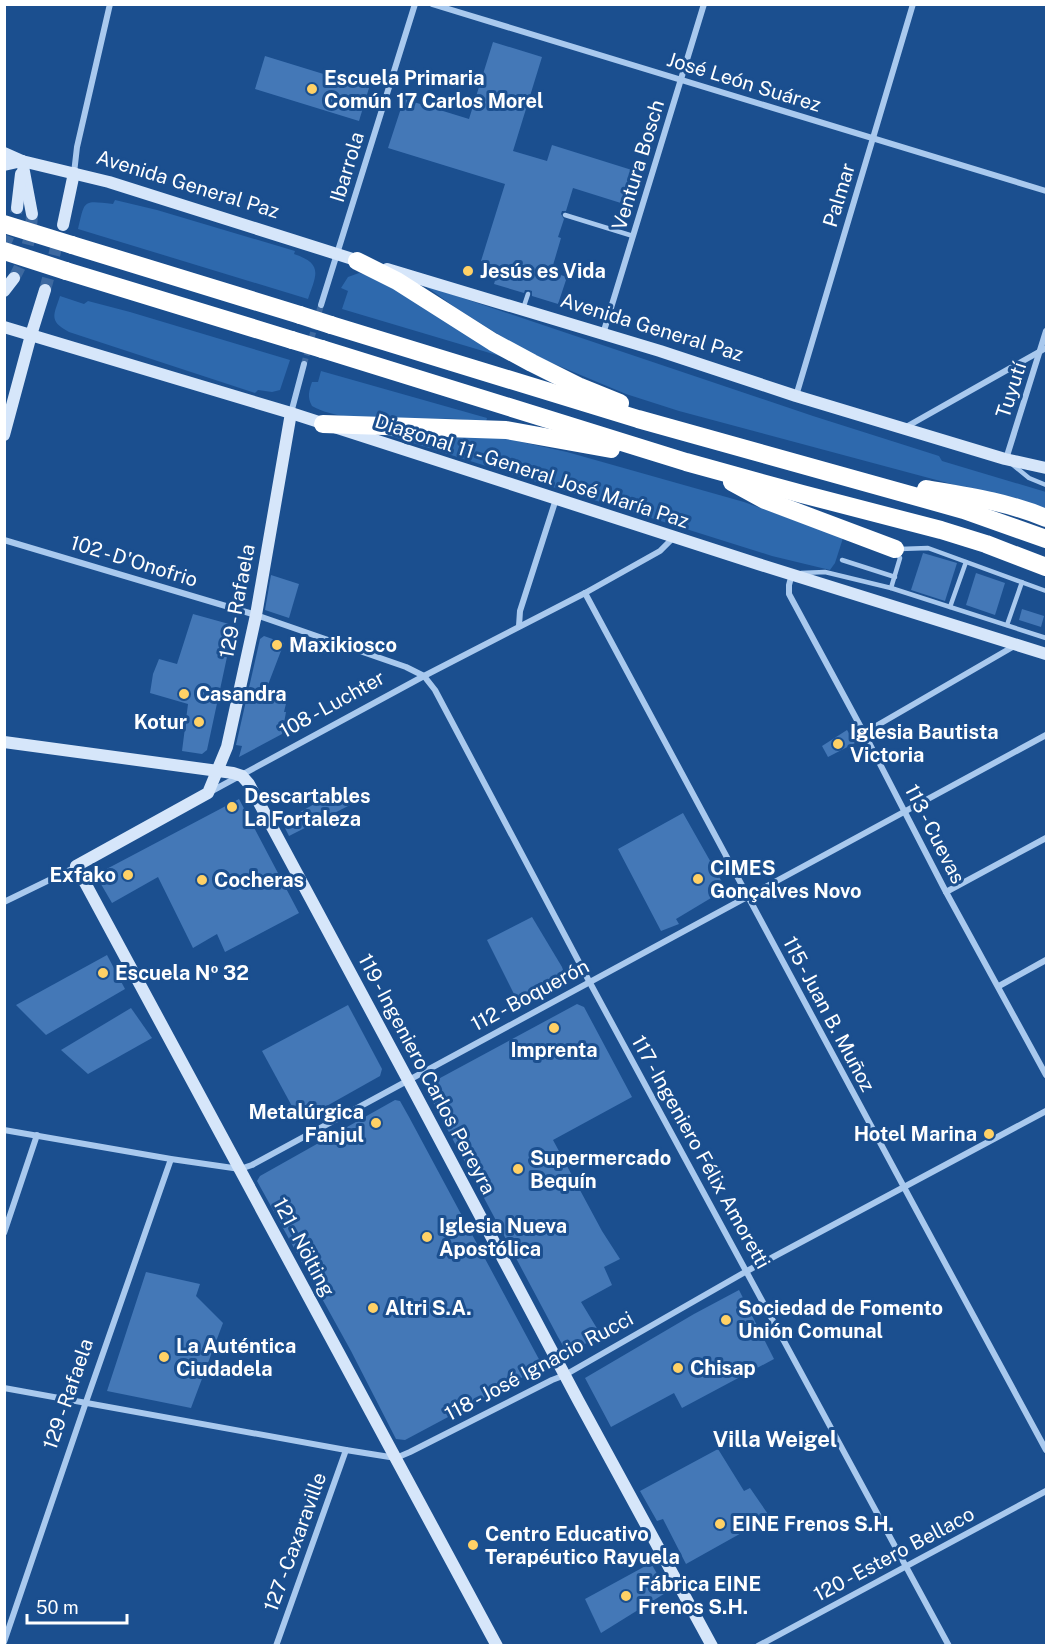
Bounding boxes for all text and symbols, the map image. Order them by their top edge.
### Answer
street label: José León Suárez [664,47,824,117]
place label: Escuela Primaria Común 17 Carlos Morel [324,66,544,113]
marker: Escuela Primaria Común 17 Carlos Morel [305,82,319,96]
street label: Ventura Bosch [607,97,669,233]
street label: Ibarrola [325,129,369,205]
street label: Avenida General Paz [94,145,282,223]
street label: Palmar [818,160,860,230]
place label: Jesús es Vida [480,259,606,283]
marker: Jesús es Vida [461,264,475,278]
street label: Avenida General Paz [558,288,746,366]
street label: Tuyutí [991,358,1032,421]
street label: Diagonal 11 - General José María Paz [372,409,692,533]
street label: 102 - D'Onofrio [67,530,201,592]
street label: 129 - Rafaela [214,542,260,660]
place label: Maxikiosco [289,633,397,657]
marker: Maxikiosco [270,638,284,652]
street label: 108 - Luchter [275,665,389,743]
place label: Casandra [196,682,287,706]
marker: Casandra [177,687,191,701]
place label: Kotur [134,710,187,734]
marker: Kotur [192,715,206,729]
place label: Iglesia Bautista Victoria [850,720,999,767]
marker: Iglesia Bautista Victoria [831,737,845,751]
street label: 113 - Cuevas [900,780,970,888]
place label: Descartables La Fortaleza [244,784,371,831]
marker: Descartables La Fortaleza [225,800,239,814]
place label: CIMES Gonçalves Novo [710,856,862,903]
place label: Exfako [49,863,116,887]
marker: Exfako [121,868,135,882]
place label: Cocheras [214,868,304,892]
marker: CIMES Gonçalves Novo [691,872,705,886]
marker: Cocheras [195,873,209,887]
street label: 115 - Juan B. Muñoz [778,932,880,1096]
street label: 119 - Ingeniero Carlos Pereyra [353,950,501,1198]
street label: 112 - Boquerón [467,954,593,1036]
place label: Escuela Nº 32 [115,961,249,985]
marker: Escuela Nº 32 [96,966,110,980]
marker: Imprenta [547,1021,561,1035]
street label: 117 - Ingeniero Félix Amoretti [627,1031,775,1273]
place label: Imprenta [510,1038,598,1062]
place label: Metalúrgica Fanjul [249,1100,364,1147]
marker: Metalúrgica Fanjul [369,1116,383,1130]
place label: Hotel Marina [854,1122,977,1146]
marker: Hotel Marina [982,1127,996,1141]
place label: Supermercado Bequín [530,1146,671,1193]
marker: Supermercado Bequín [511,1162,525,1176]
street label: 121 - Nölting [268,1194,340,1300]
place label: Iglesia Nueva Apostólica [439,1214,567,1261]
marker: Iglesia Nueva Apostólica [420,1230,434,1244]
place label: Altri S.A. [385,1296,472,1320]
place label: Sociedad de Fomento Unión Comunal [738,1296,943,1343]
marker: Altri S.A. [366,1301,380,1315]
street label: 118 - José Ignacio Rucci [441,1306,637,1426]
marker: Sociedad de Fomento Unión Comunal [719,1313,733,1327]
place label: La Auténtica Ciudadela [176,1334,296,1381]
street label: 129 - Rafaela [38,1335,98,1453]
marker: La Auténtica Ciudadela [157,1350,171,1364]
place label: Chisap [690,1356,756,1380]
marker: Chisap [671,1361,685,1375]
district label: Villa Weigel [713,1426,837,1452]
street label: 127 - Caxaraville [259,1469,331,1615]
street label: 120 - Estero Bellaco [810,1502,978,1606]
place label: EINE Frenos S.H. [732,1512,894,1536]
marker: EINE Frenos S.H. [713,1517,727,1531]
place label: Centro Educativo Terapéutico Rayuela [485,1522,680,1569]
marker: Centro Educativo Terapéutico Rayuela [466,1538,480,1552]
place label: Fábrica EINE Frenos S.H. [638,1572,761,1619]
scale bar [27,1587,128,1625]
marker: Fábrica EINE Frenos S.H. [619,1589,633,1603]
text: 50 m [36,1597,79,1618]

